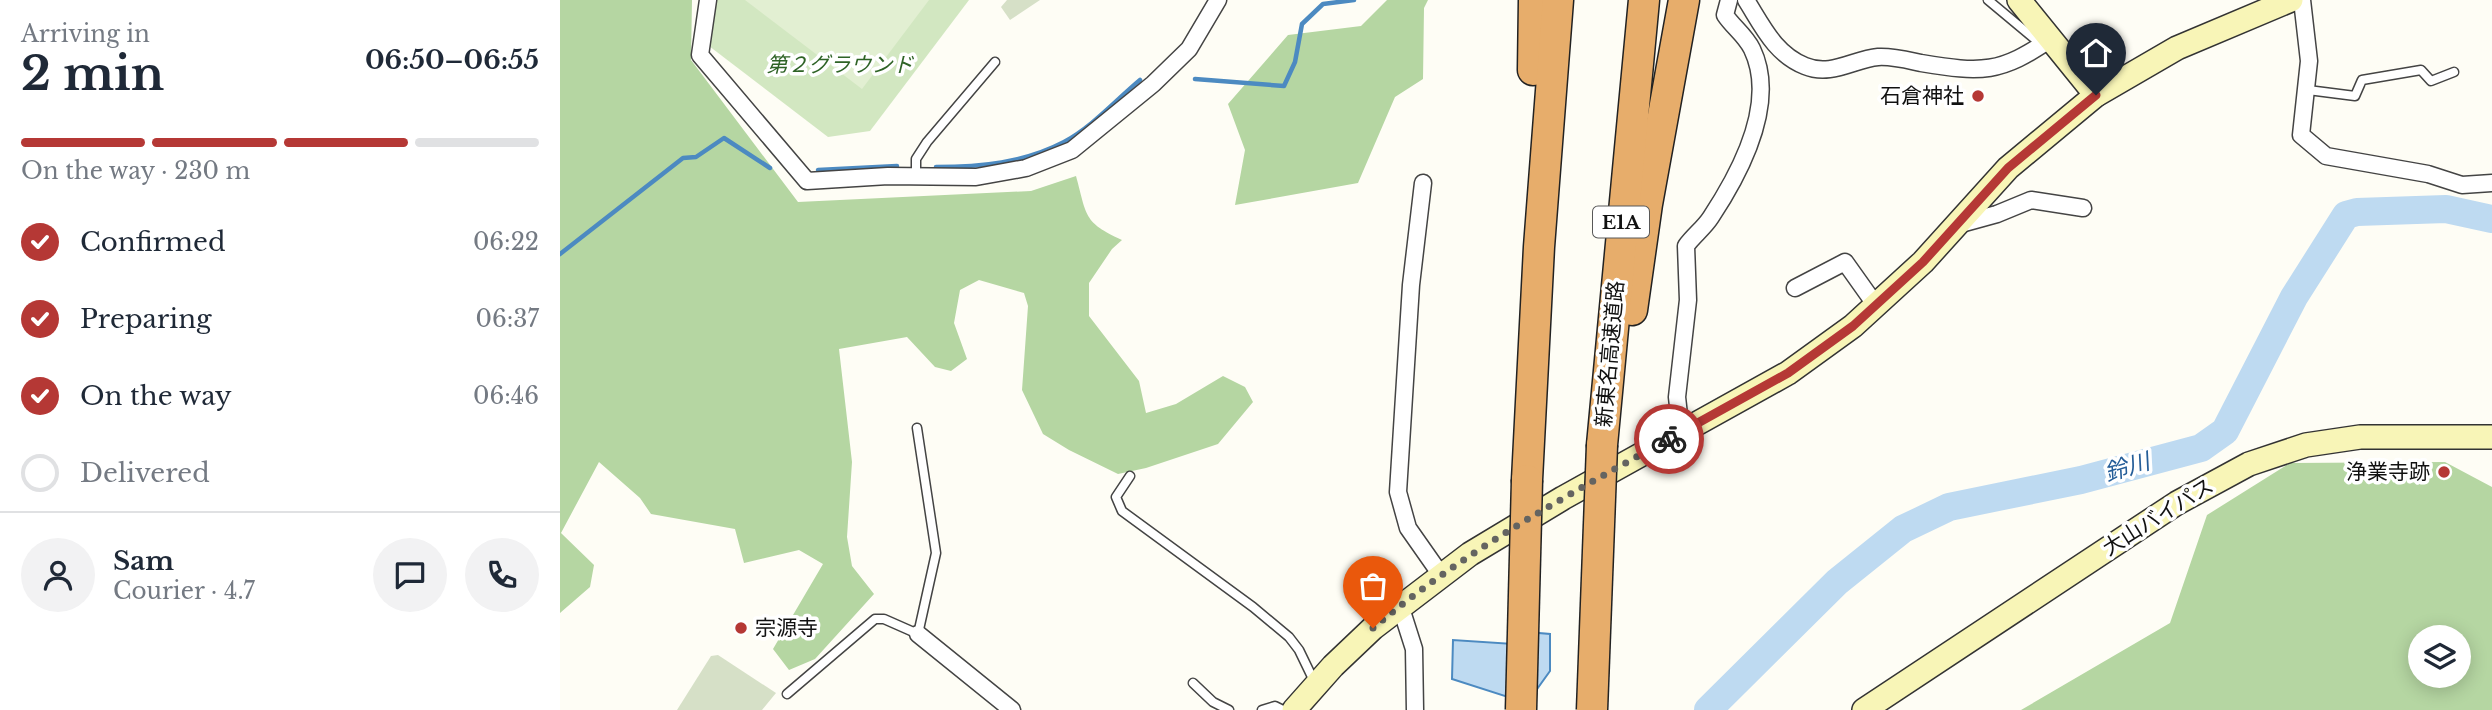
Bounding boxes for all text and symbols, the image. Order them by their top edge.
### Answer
text: Arriving in [21,20,150,48]
pin [2066,23,2126,95]
icon: home [2077,34,2115,72]
text: 06:50–06:55 [365,44,539,76]
text: 2 min [21,45,164,102]
park label: 第２グラウンド [767,52,914,78]
place label: 石倉神社 [1880,83,1964,109]
marker: 石倉神社 [1970,88,1986,104]
text: On the way · 230 m [21,157,250,185]
road number: E1A [1593,206,1649,238]
icon: check [21,223,59,261]
text: Confirmed [80,226,225,258]
text: 06:22 [473,228,539,256]
street label: 新東名高速道路 [1591,280,1629,428]
icon: check [21,300,59,338]
text: Preparing [80,303,212,335]
text: 06:37 [476,305,539,333]
icon: check [21,377,59,415]
text: On the way [80,380,232,412]
text: 06:46 [473,382,539,410]
courier [1634,404,1704,474]
icon: bike [1650,420,1688,458]
water label: 鈴川 [2101,446,2156,487]
text: Delivered [80,457,210,489]
place label: 浄業寺跡 [2346,459,2430,485]
marker: 浄業寺跡 [2436,464,2452,480]
street label: 大山バイパス [2098,473,2218,561]
button: person [21,538,95,612]
button: chat [373,538,447,612]
button: phone [465,538,539,612]
text: Sam [113,545,174,577]
pin [1343,556,1403,628]
icon: bag [1354,567,1392,605]
text: Courier · 4.7 [113,577,255,605]
place label: 宗源寺 [755,615,818,641]
marker: 宗源寺 [733,620,749,636]
map controls [2408,625,2471,688]
button: layers [2408,625,2471,688]

